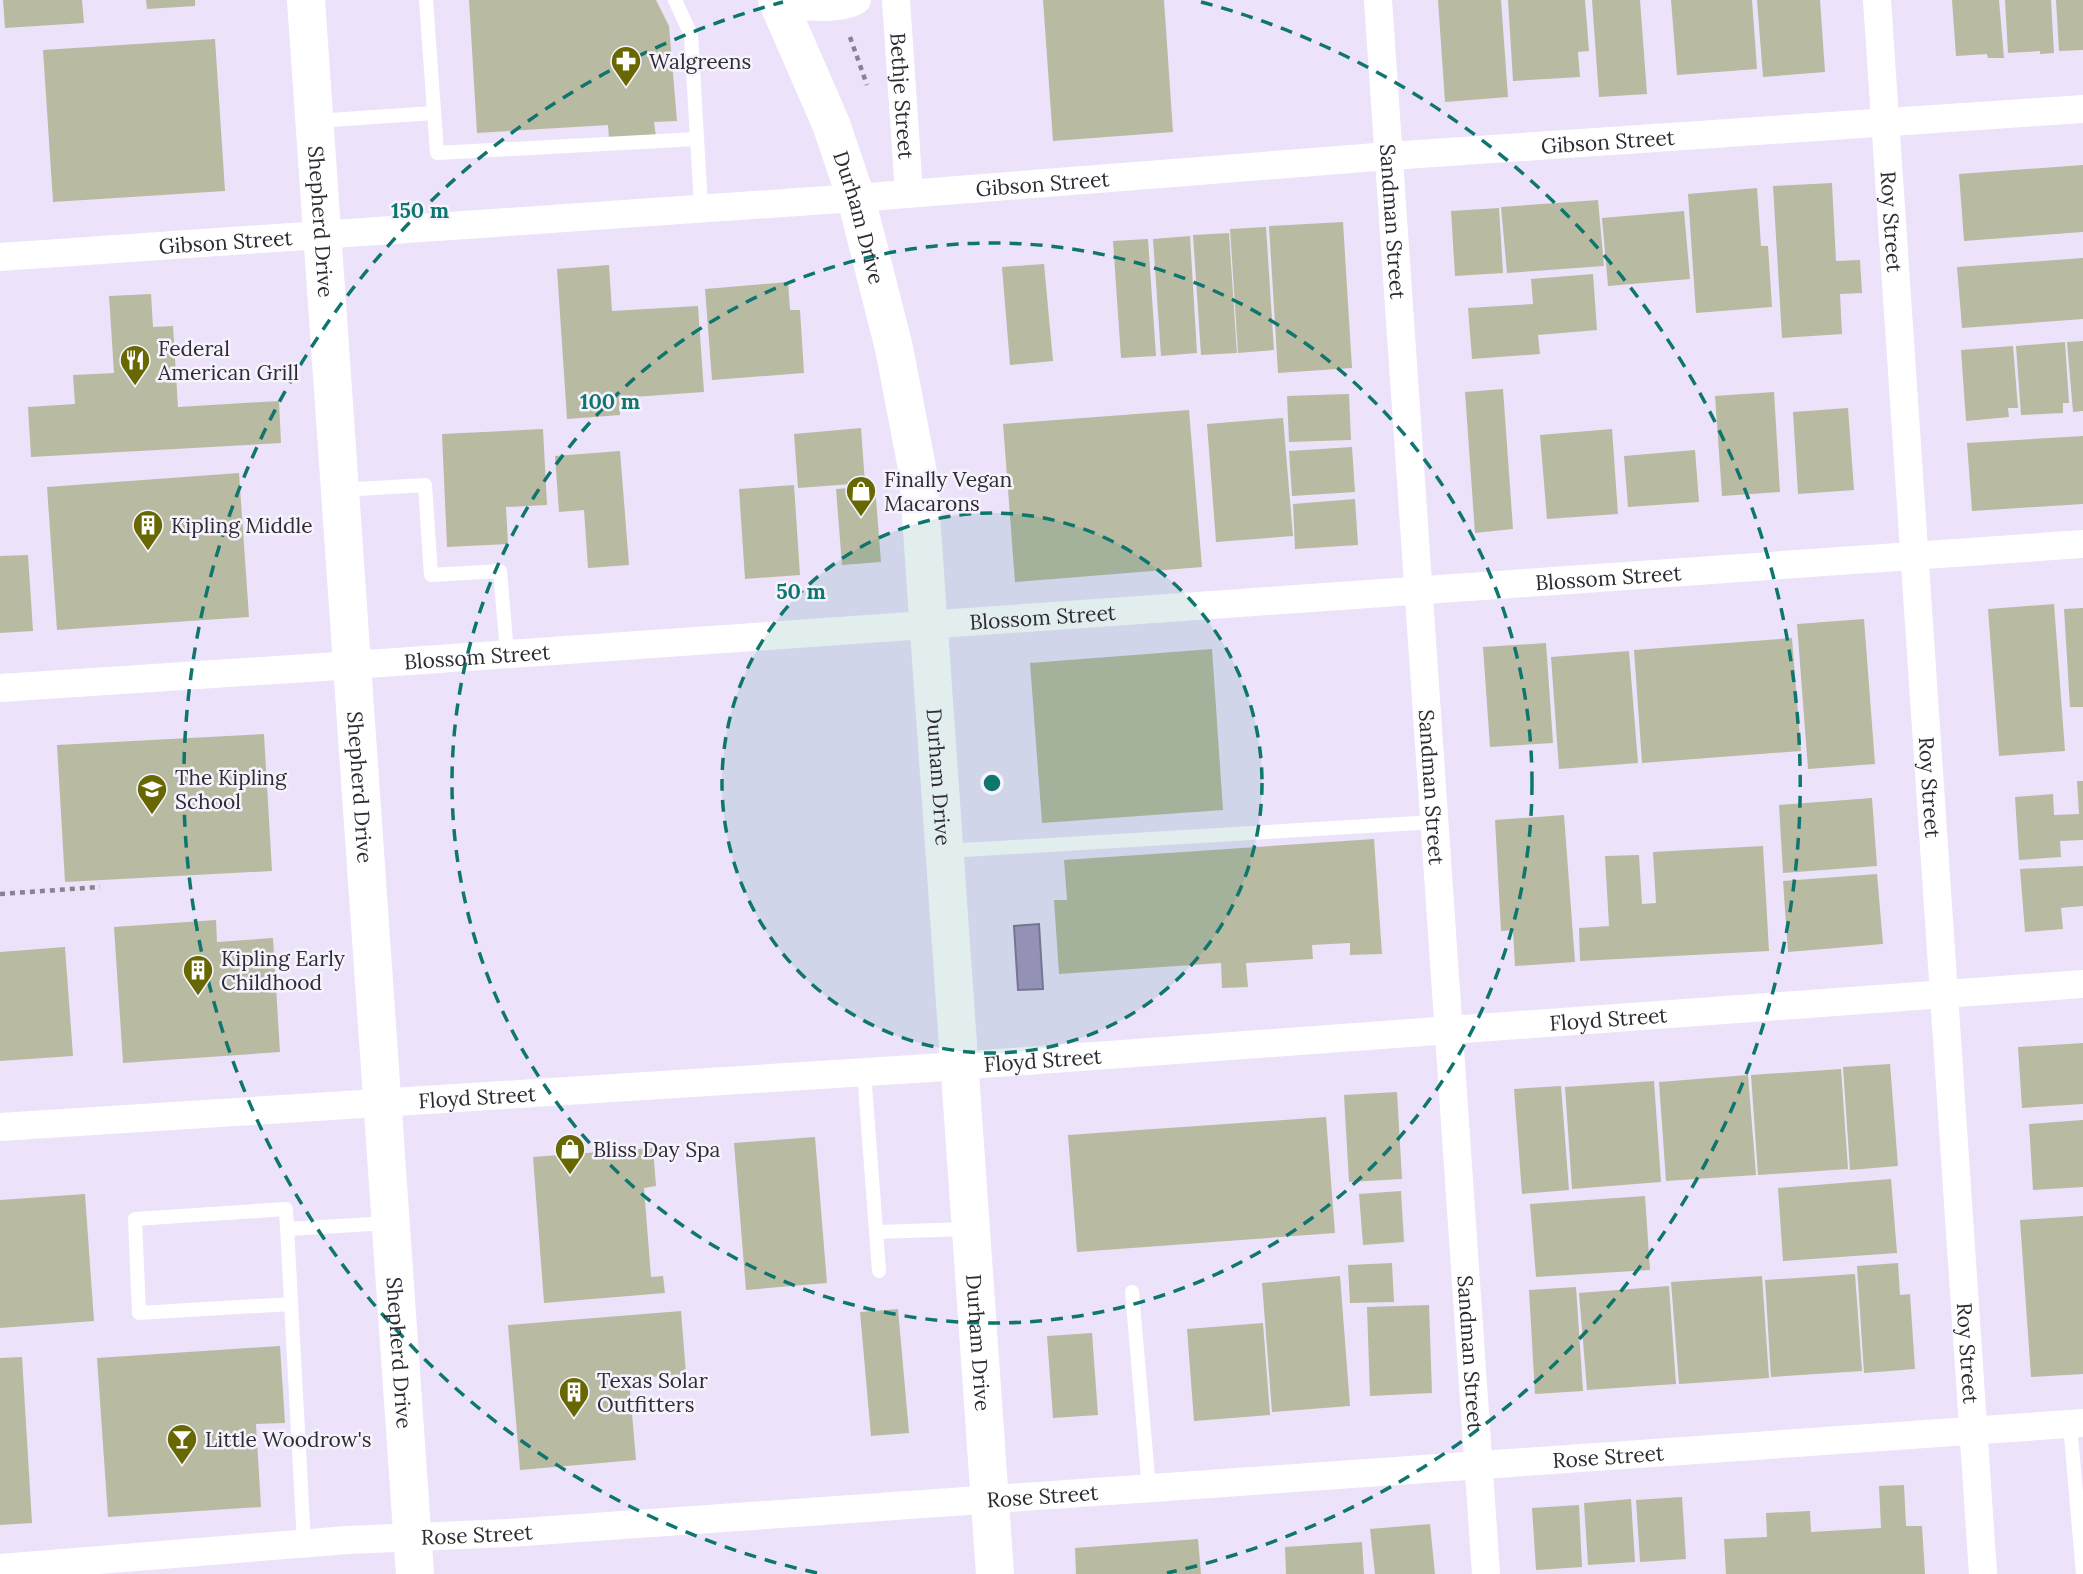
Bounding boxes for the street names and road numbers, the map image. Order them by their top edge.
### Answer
street label: Bethje Street [885,32,920,161]
street label: Gibson Street [1540,123,1676,159]
street label: Sandman Street [1374,143,1412,301]
street label: Shepherd Drive [303,145,340,298]
street label: Durham Drive [827,147,891,287]
street label: Gibson Street [975,165,1111,202]
street label: Roy Street [1875,170,1909,274]
street label: Gibson Street [158,223,294,260]
street label: Blossom Street [1534,559,1683,596]
street label: Blossom Street [969,598,1117,635]
street label: Blossom Street [403,638,552,675]
street label: Durham Drive [921,707,958,846]
street label: Sandman Street [1413,709,1451,867]
street label: Shepherd Drive [342,710,379,864]
street label: Roy Street [1913,736,1947,840]
street label: Floyd Street [1549,1001,1669,1036]
street label: Floyd Street [983,1042,1103,1077]
street label: Floyd Street [417,1079,538,1114]
street label: Durham Drive [961,1273,997,1412]
street label: Sandman Street [1452,1274,1490,1432]
street label: Shepherd Drive [381,1276,418,1430]
street label: Roy Street [1951,1301,1985,1405]
street label: Rose Street [1551,1439,1666,1474]
street label: Rose Street [986,1478,1100,1513]
street label: Rose Street [420,1518,534,1550]

